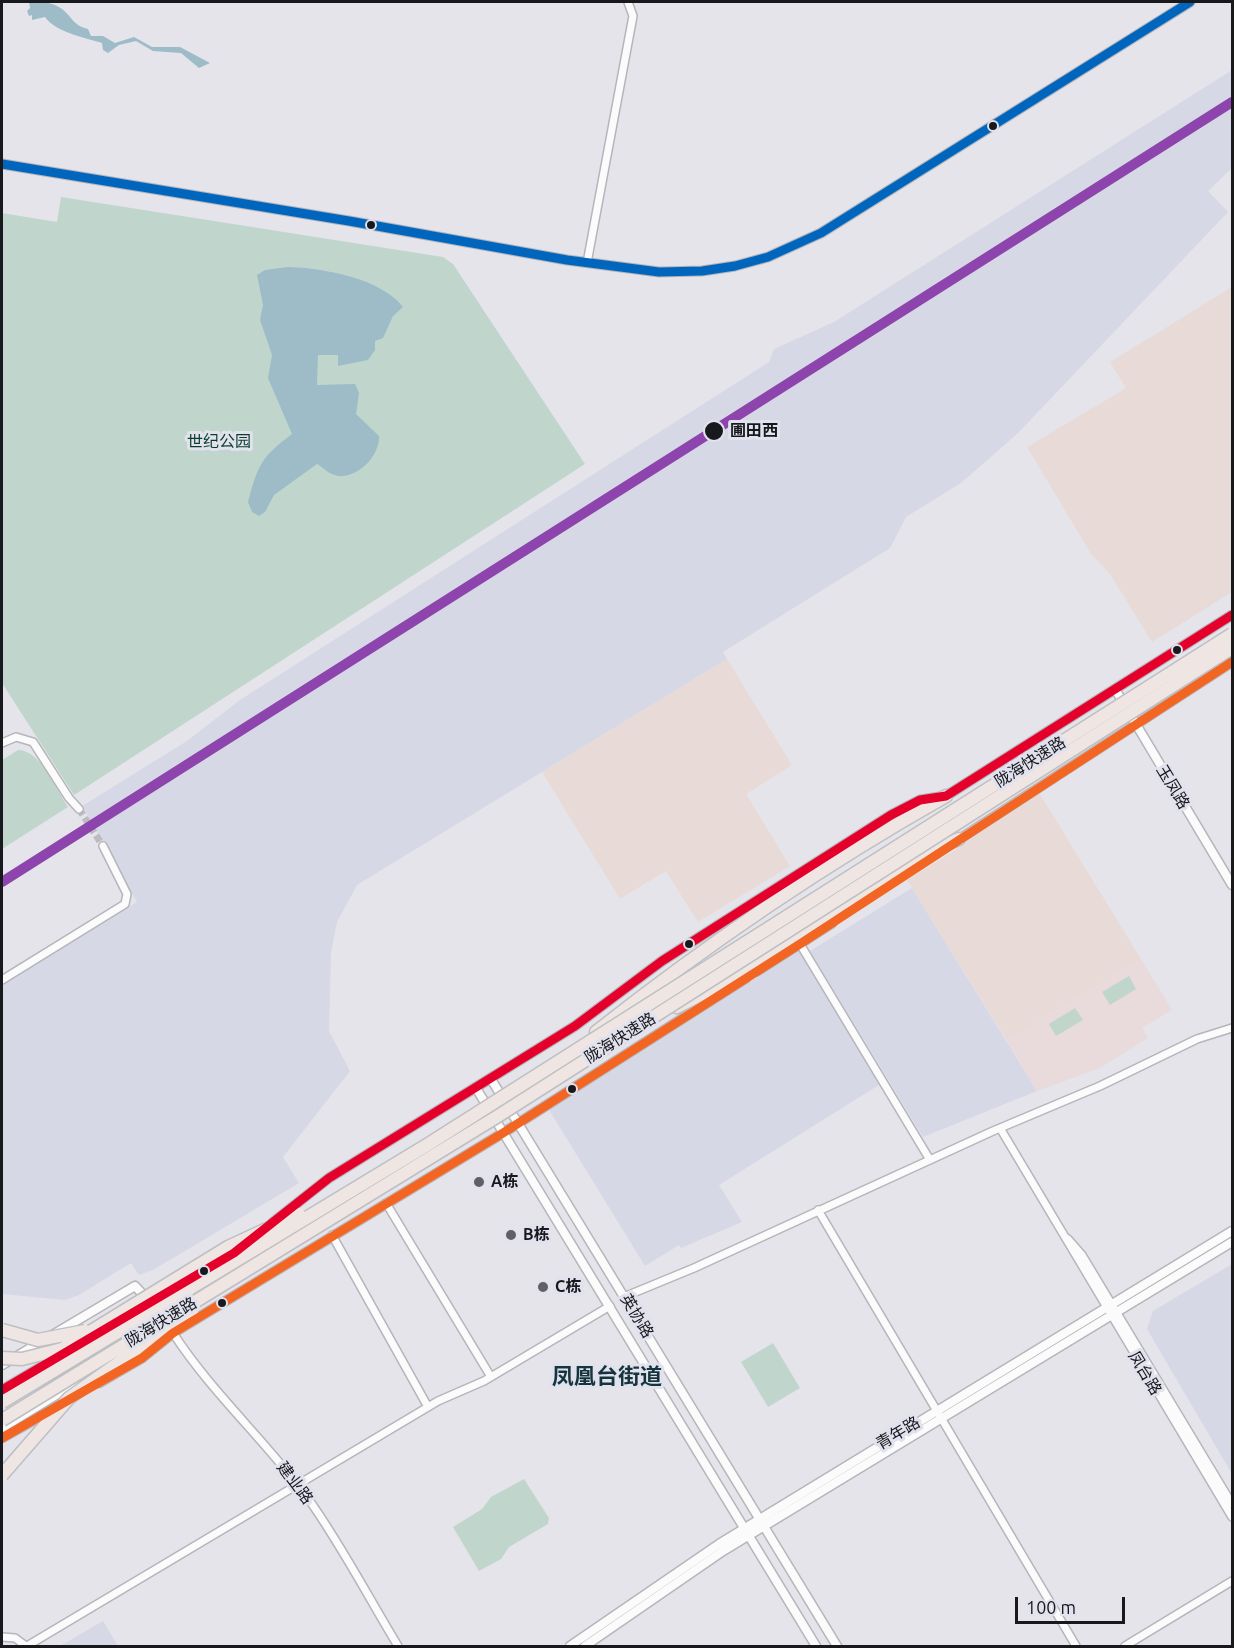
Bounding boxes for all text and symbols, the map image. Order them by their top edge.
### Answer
unlabelled marker [987,120,999,132]
unlabelled marker [365,219,377,231]
marker: 圃田西 [703,420,725,442]
place label: 圃田西 [730,421,778,441]
park label: 世纪公园 [187,432,251,452]
unlabelled marker [1171,644,1183,656]
street label: 陇海快速路 [991,733,1069,791]
street label: 玉凤路 [1152,761,1194,813]
unlabelled marker [683,938,695,950]
street label: 陇海快速路 [581,1009,659,1067]
unlabelled marker [566,1083,578,1095]
place label: A栋 [491,1172,518,1192]
marker: A栋 [472,1175,486,1189]
place label: B栋 [523,1225,550,1245]
marker: B栋 [504,1228,518,1242]
unlabelled marker [198,1265,210,1277]
place label: C栋 [555,1277,581,1297]
marker: C栋 [536,1280,550,1294]
street label: 英协路 [616,1290,658,1342]
street label: 陇海快速路 [122,1293,200,1351]
unlabelled marker [216,1297,228,1309]
street label: 凤台路 [1124,1347,1166,1399]
district label: 凤凰台街道 [552,1364,662,1390]
street label: 青年路 [872,1412,924,1454]
street label: 建业路 [273,1458,317,1508]
scale bar [1018,1585,1128,1623]
text: 100 m [1026,1597,1076,1617]

